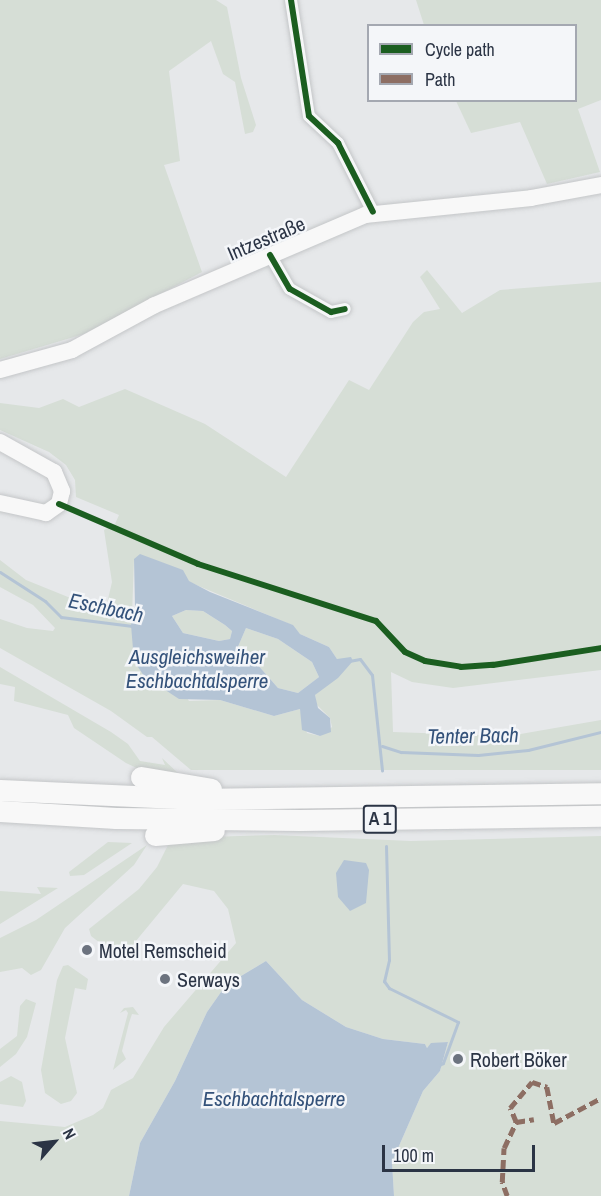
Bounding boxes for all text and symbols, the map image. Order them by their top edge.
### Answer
legend [367,24,577,102]
text: Cycle path [425,37,495,62]
text: Path [425,67,455,92]
street label: Intzestraße [224,211,308,265]
water label: Eschbach [66,588,146,628]
water label: Ausgleichsweiher Eschbachtalsperre [126,644,268,694]
water label: Tenter Bach [427,723,519,749]
road number: A 1 [362,804,398,834]
place label: Motel Remscheid [99,938,227,962]
marker: Motel Remscheid [80,943,94,957]
place label: Serways [177,967,240,991]
marker: Serways [158,972,172,986]
place label: Robert Böker [470,1047,567,1071]
marker: Robert Böker [451,1052,465,1066]
water label: Eschbachtalsperre [203,1086,345,1112]
north arrow [24,1112,84,1172]
text: N [58,1124,82,1143]
scale bar [385,1133,538,1171]
text: 100 m [393,1143,434,1168]

